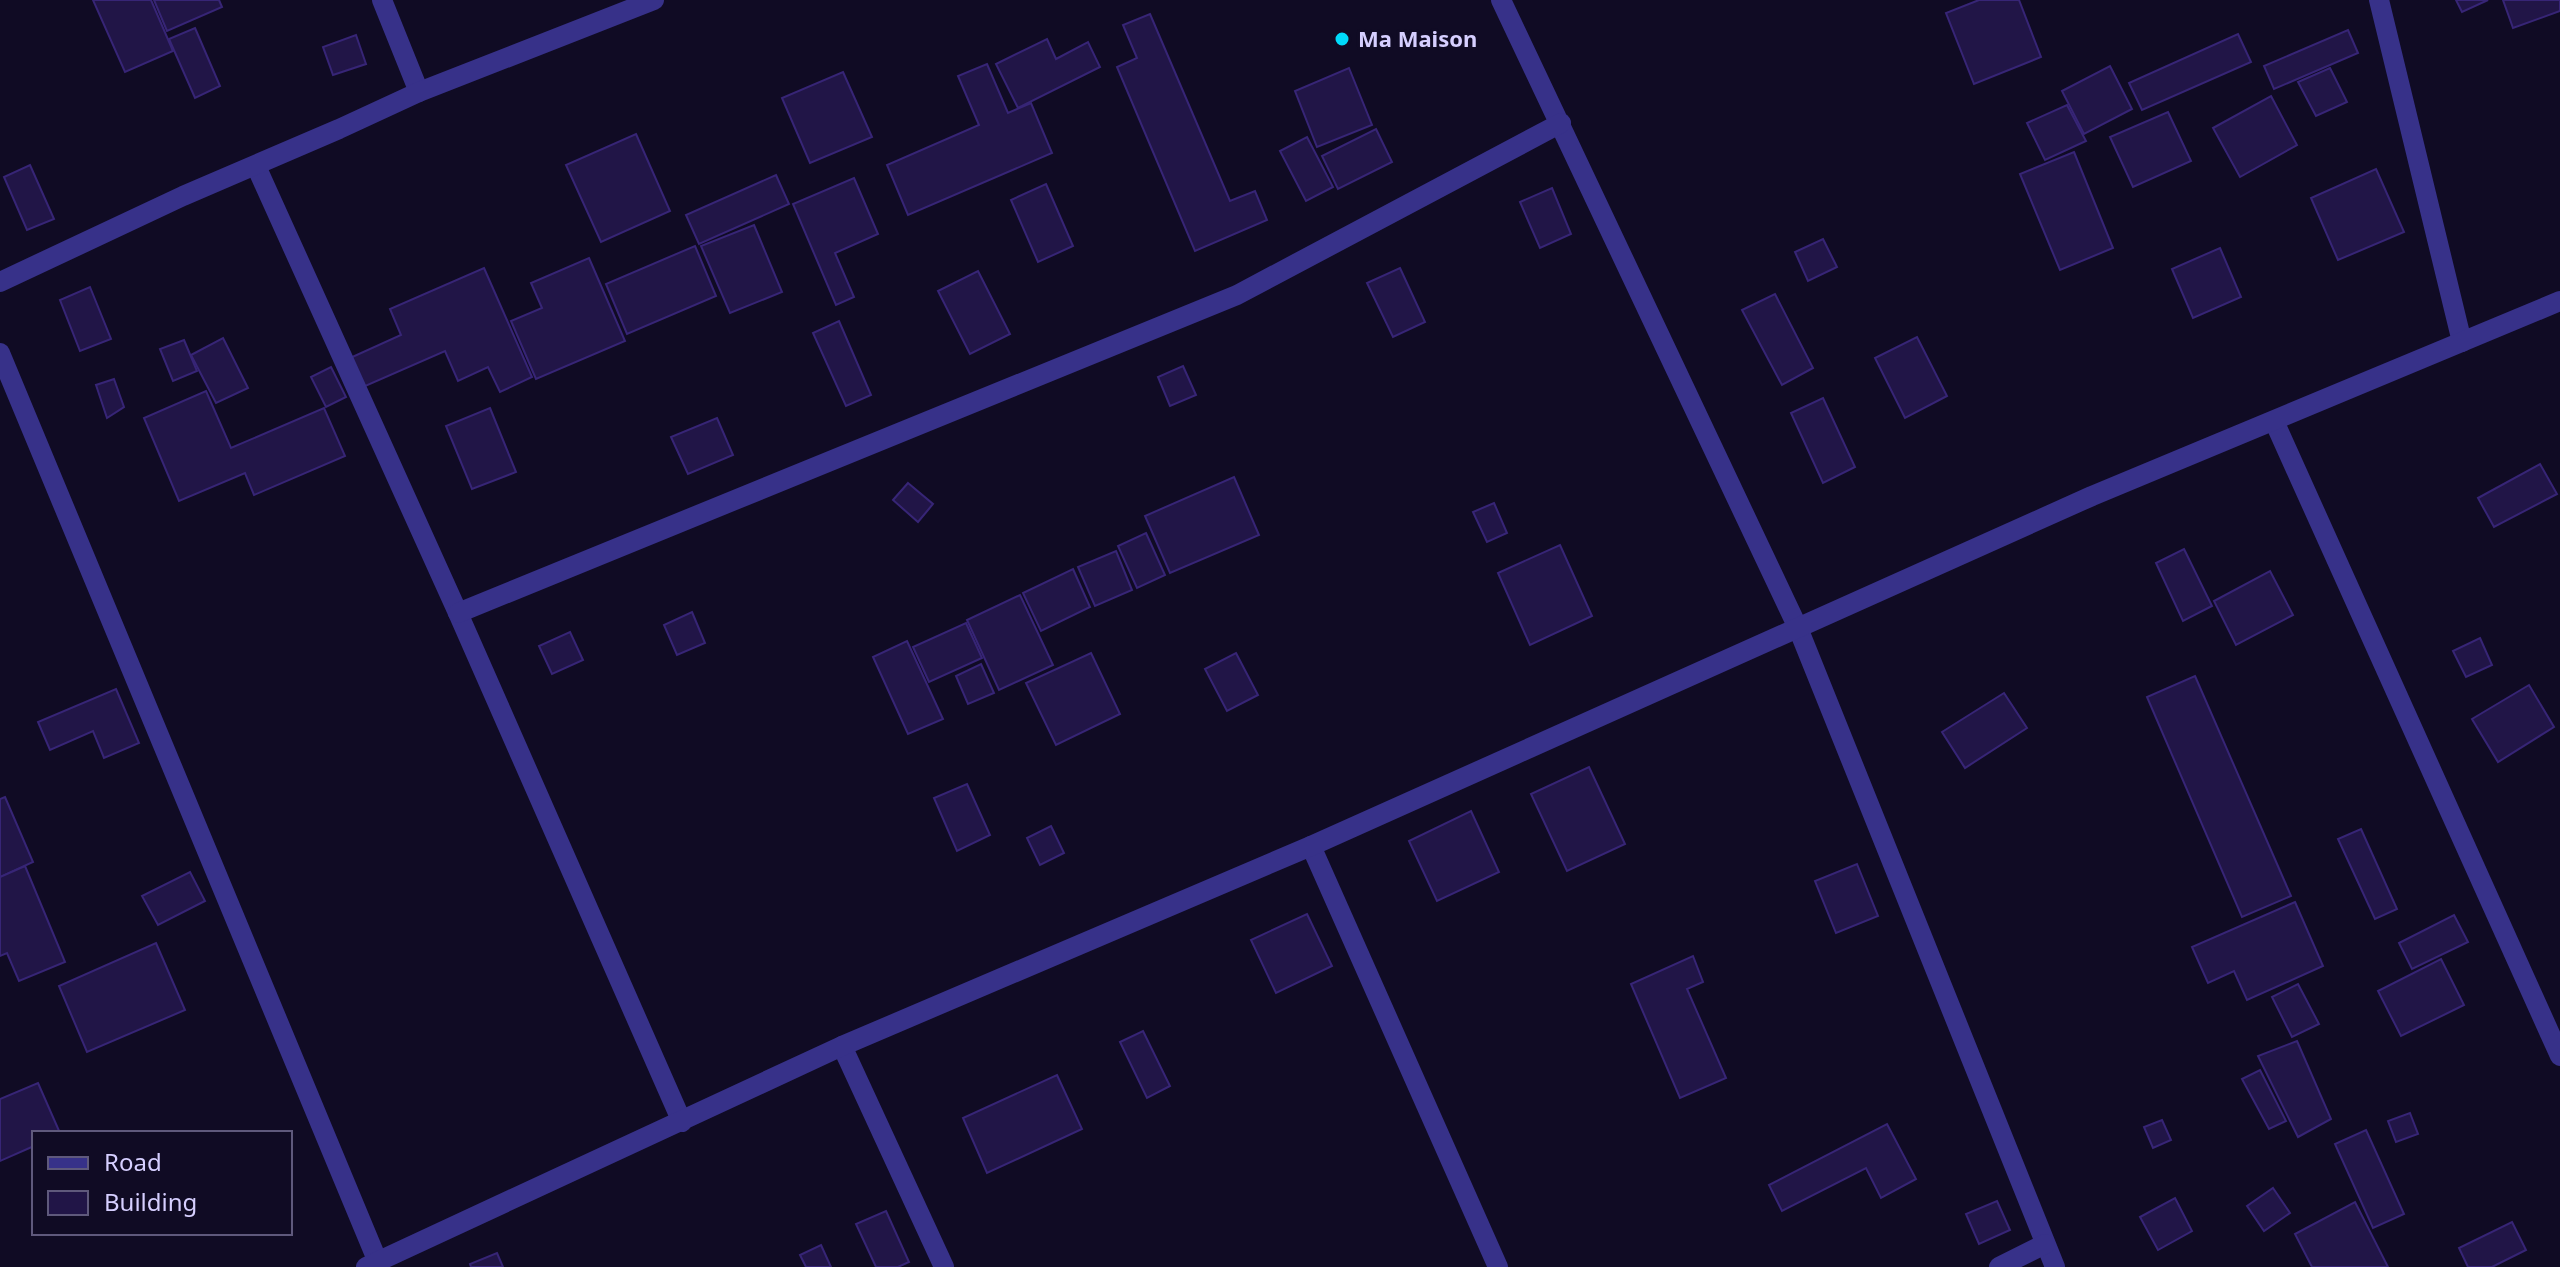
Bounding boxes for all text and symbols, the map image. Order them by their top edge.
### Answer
place label: Ma Maison [1358,23,1477,53]
marker: Ma Maison [1333,30,1351,48]
legend [32,1131,292,1235]
text: Road [104,1145,162,1178]
text: Building [104,1185,197,1218]

